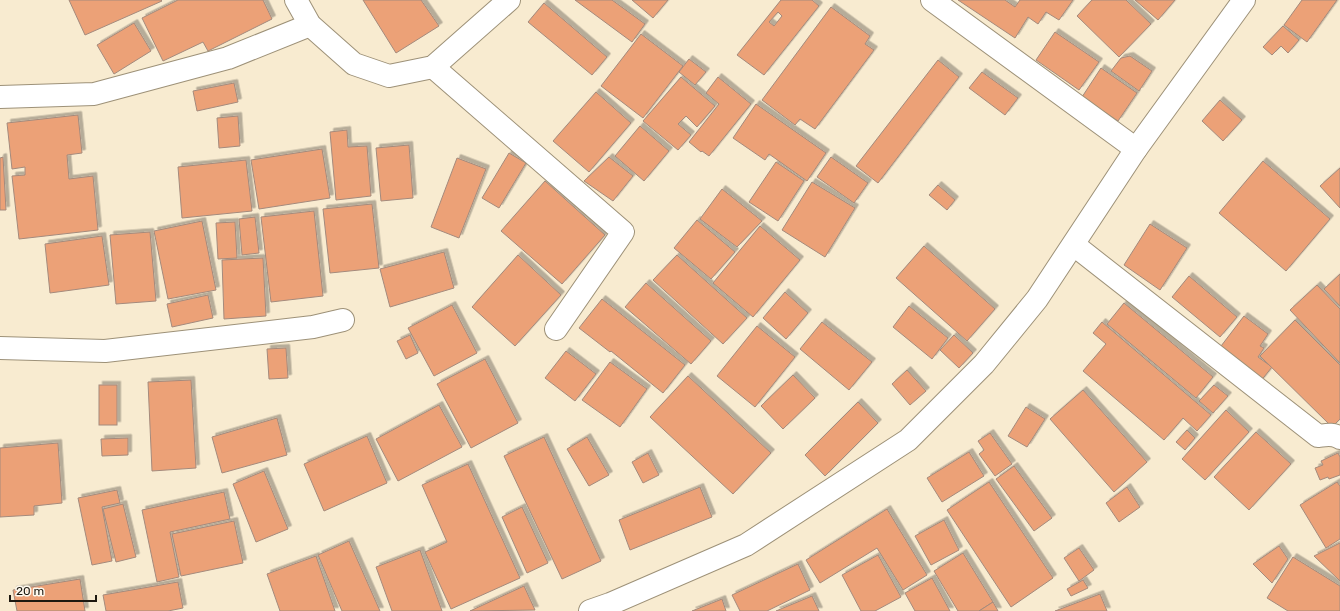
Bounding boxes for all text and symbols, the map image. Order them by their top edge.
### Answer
scale bar [10,577,96,603]
text: 20 m [16,584,44,598]

